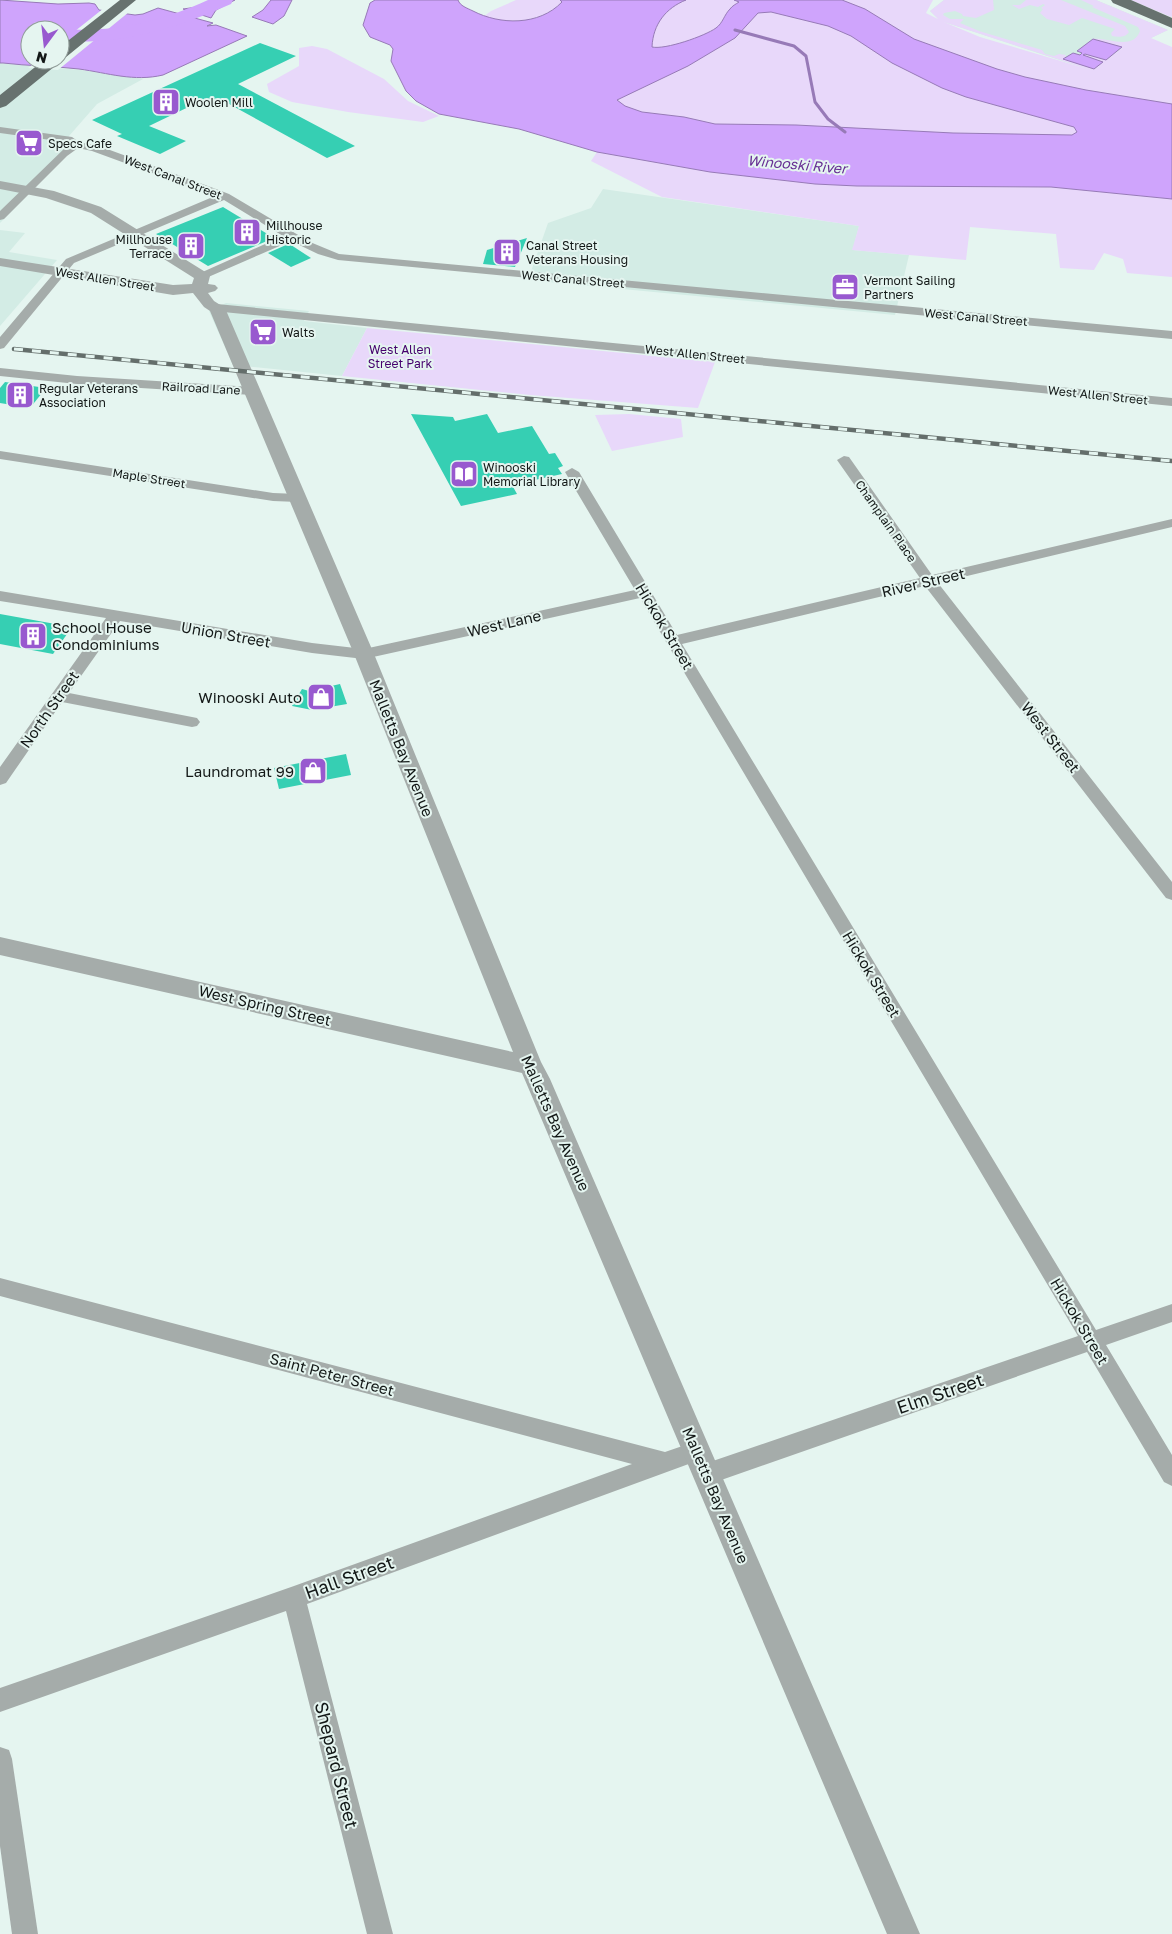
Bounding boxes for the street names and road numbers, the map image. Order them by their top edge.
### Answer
street label: West Canal Street [122,151,224,203]
street label: West Allen Street [54,264,156,294]
street label: West Canal Street [521,267,625,291]
street label: West Canal Street [924,305,1028,329]
street label: West Allen Street [644,341,746,367]
street label: Railroad Lane [161,378,241,398]
street label: West Allen Street [1047,382,1149,408]
street label: Maple Street [111,465,187,491]
street label: Champlain Place [852,477,920,565]
street label: River Street [880,564,966,600]
street label: Hickok Street [632,580,698,672]
street label: West Lane [465,606,543,640]
street label: Union Street [180,617,272,651]
street label: North Street [16,667,82,751]
street label: Malletts Bay Avenue [366,677,438,820]
street label: West Street [1018,698,1084,776]
street label: Hickok Street [839,928,905,1020]
street label: West Spring Street [197,981,333,1029]
street label: Malletts Bay Avenue [518,1052,594,1194]
street label: Hickok Street [1047,1275,1113,1367]
street label: Saint Peter Street [268,1349,396,1399]
street label: Elm Street [894,1368,986,1418]
street label: Malletts Bay Avenue [679,1424,753,1566]
street label: Hall Street [301,1551,397,1603]
street label: Shepard Street [311,1699,363,1831]

